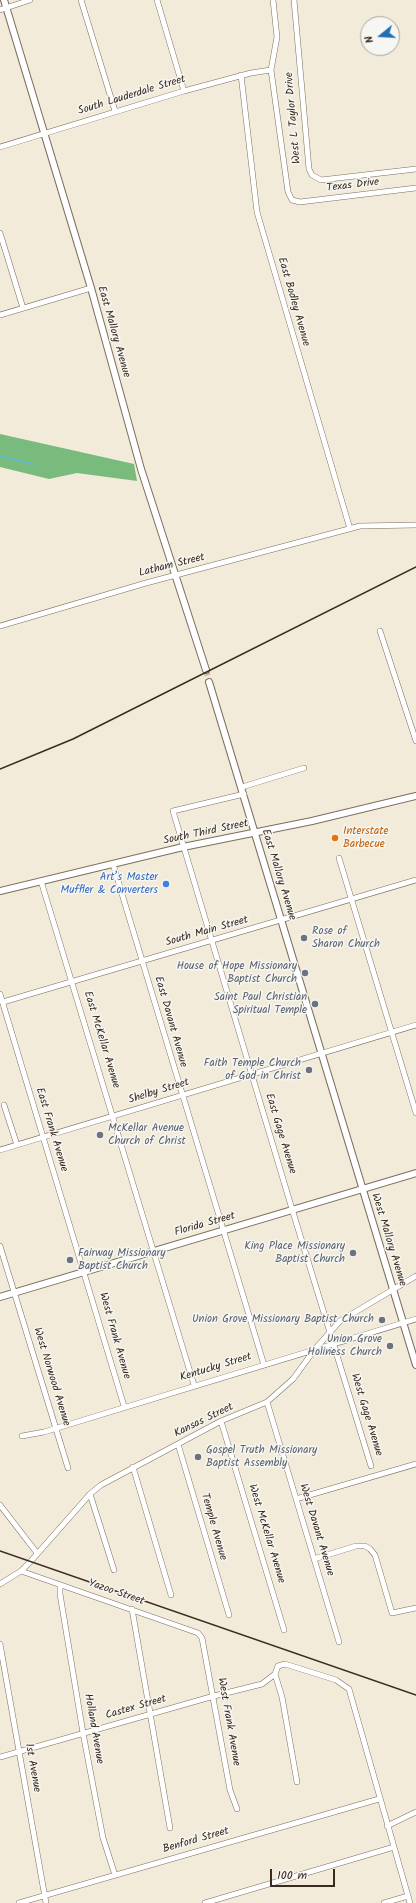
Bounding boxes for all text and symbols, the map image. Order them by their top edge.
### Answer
north arrow [360,16,400,56]
text: N [360,33,379,45]
street label: West L Taylor Drive [283,71,305,165]
street label: South Lauderdale Street [77,73,187,119]
street label: Texas Drive [326,176,380,196]
street label: East Bodley Avenue [274,256,312,348]
street label: East Mallory Avenue [94,285,132,379]
street label: Latham Street [138,551,206,581]
street label: South Third Street [162,818,250,848]
place label: Interstate Barbecue [343,825,388,851]
street label: East Mallory Avenue [258,828,298,922]
marker: Interstate Barbecue [330,833,340,843]
place label: Art’s Master Muffler & Converters [61,871,158,897]
marker: Art’s Master Muffler & Converters [161,879,171,889]
street label: South Main Street [164,914,250,950]
place label: Rose of Sharon Church [312,925,380,951]
marker: Rose of Sharon Church [299,933,309,943]
place label: House of Hope Missionary Baptist Church [177,960,297,986]
marker: House of Hope Missionary Baptist Church [300,968,310,978]
street label: East Davant Avenue [151,975,189,1069]
street label: East McKellar Avenue [80,990,122,1090]
place label: Saint Paul Christian Spiritual Temple [214,991,307,1017]
marker: Saint Paul Christian Spiritual Temple [310,999,320,1009]
place label: Faith Temple Church of God in Christ [204,1057,301,1083]
marker: Faith Temple Church of God in Christ [304,1065,314,1075]
street label: Shelby Street [127,1077,191,1107]
street label: East Frank Avenue [32,1086,70,1174]
street label: East Gage Avenue [261,1092,299,1176]
place label: McKellar Avenue Church of Christ [108,1122,186,1148]
marker: McKellar Avenue Church of Christ [95,1130,105,1140]
street label: West Mallory Avenue [368,1192,408,1288]
street label: Florida Street [173,1210,237,1240]
place label: King Place Missionary Baptist Church [244,1240,345,1266]
place label: Fairway Missionary Baptist Church [78,1247,165,1273]
marker: King Place Missionary Baptist Church [348,1248,358,1258]
marker: Fairway Missionary Baptist Church [65,1255,75,1265]
street label: West Frank Avenue [95,1291,133,1381]
place label: Union Grove Missionary Baptist Church [192,1313,374,1327]
marker: Union Grove Missionary Baptist Church [377,1315,387,1325]
street label: West Norwood Avenue [30,1326,72,1428]
place label: Union Grove Holiness Church [308,1333,382,1359]
marker: Union Grove Holiness Church [385,1341,395,1351]
street label: Kentucky Street [179,1351,253,1385]
street label: West Gage Avenue [347,1372,385,1458]
street label: Kansas Street [172,1401,236,1441]
place label: Gospel Truth Missionary Baptist Assembly [206,1444,317,1470]
marker: Gospel Truth Missionary Baptist Assembly [193,1452,203,1462]
street label: West Davant Avenue [296,1482,336,1578]
street label: West McKellar Avenue [245,1483,287,1585]
street label: Temple Avenue [197,1492,229,1562]
street label: Yazoo Street [86,1577,146,1609]
street label: West Frank Avenue [214,1677,242,1767]
street label: Holland Avenue [80,1693,106,1765]
street label: Castex Street [104,1693,168,1723]
street label: 1st Avenue [21,1743,43,1793]
street label: Benford Street [161,1825,231,1857]
scale bar [272,1861,337,1887]
text: 100 m [277,1866,307,1885]

